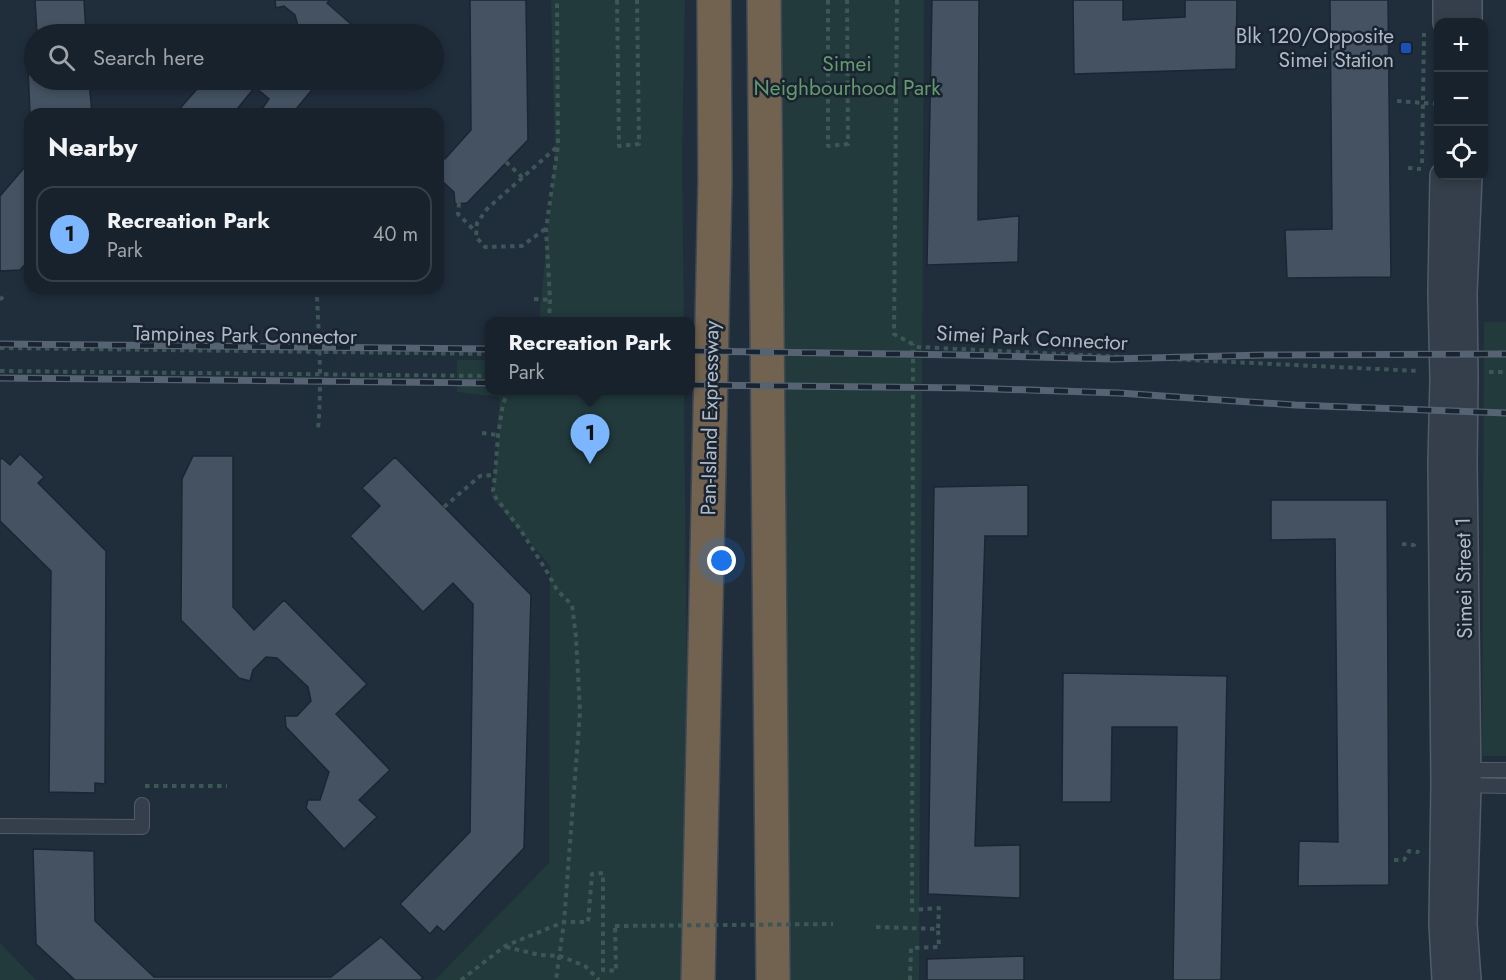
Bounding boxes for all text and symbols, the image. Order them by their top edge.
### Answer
map controls [1434,18,1488,180]
button: + [1434,18,1488,72]
place label: Blk 120/Opposite Simei Station [1236,21,1394,75]
search box [24,24,444,90]
icon: search [45,41,78,74]
text: Search here [93,41,204,73]
marker: Blk 120/Opposite Simei Station [1399,41,1413,55]
park label: Simei Neighbourhood Park [754,49,941,103]
button: − [1434,72,1488,126]
button: locate [1434,126,1488,180]
text: Nearby [48,128,137,166]
text: Recreation Park [107,204,270,236]
text: 1 [64,220,75,249]
text: 40 m [373,220,418,249]
text: Park [107,236,143,265]
popup [485,317,695,395]
street label: Tampines Park Connector [133,318,358,352]
street label: Simei Park Connector [935,318,1130,358]
street label: Pan-Island Expressway [693,320,727,516]
text: Recreation Park [509,326,671,358]
text: Park [509,358,544,387]
pin: 1 [570,414,610,464]
street label: Simei Street 1 [1448,517,1480,639]
your location [707,546,736,575]

